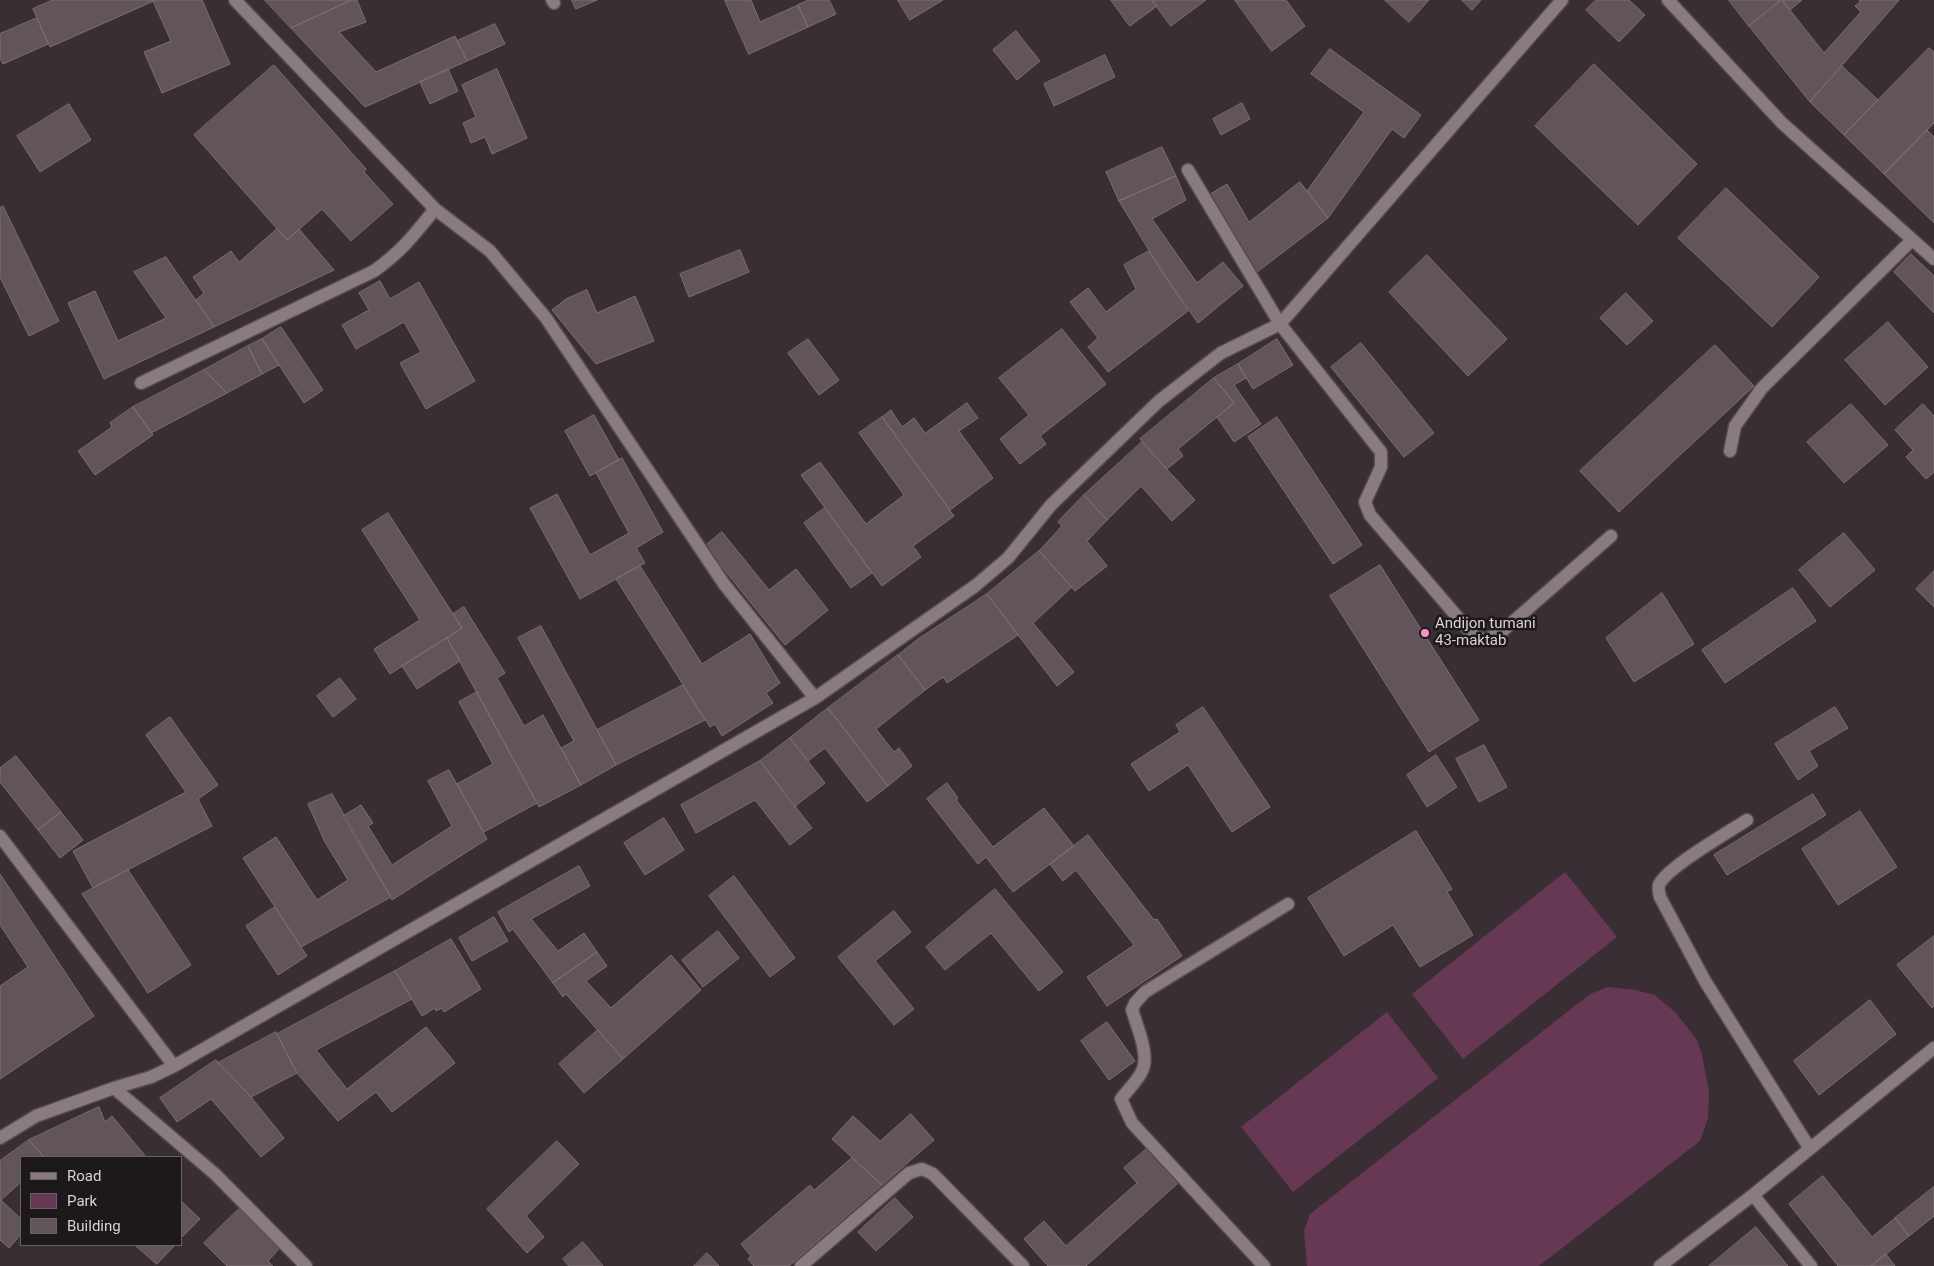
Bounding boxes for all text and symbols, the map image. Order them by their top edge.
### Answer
place label: Andijon tumani 43-maktab [1435,615,1536,650]
marker: Andijon tumani 43-maktab [1419,627,1431,639]
legend [20,1156,182,1246]
text: Road [67,1167,101,1185]
text: Park [67,1192,97,1210]
text: Building [67,1217,121,1235]

